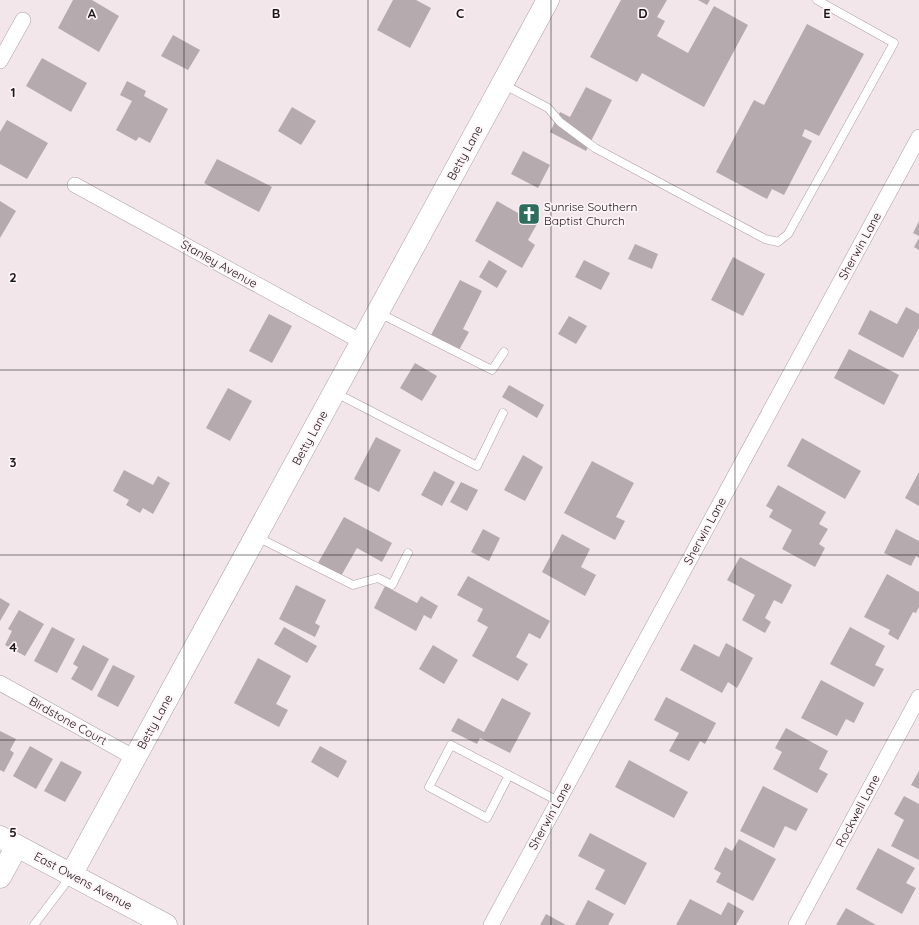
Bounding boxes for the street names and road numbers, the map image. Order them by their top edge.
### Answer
street label: Betty Lane [443,123,486,183]
street label: Sherwin Lane [835,209,884,282]
street label: Stanley Avenue [178,236,260,291]
street label: Betty Lane [288,408,331,468]
street label: Sherwin Lane [680,494,729,567]
street label: Betty Lane [133,692,176,752]
street label: Birdstone Court [27,693,110,748]
street label: Rockwell Lane [832,772,883,850]
street label: Sherwin Lane [525,779,574,852]
street label: East Owens Avenue [32,848,135,913]

